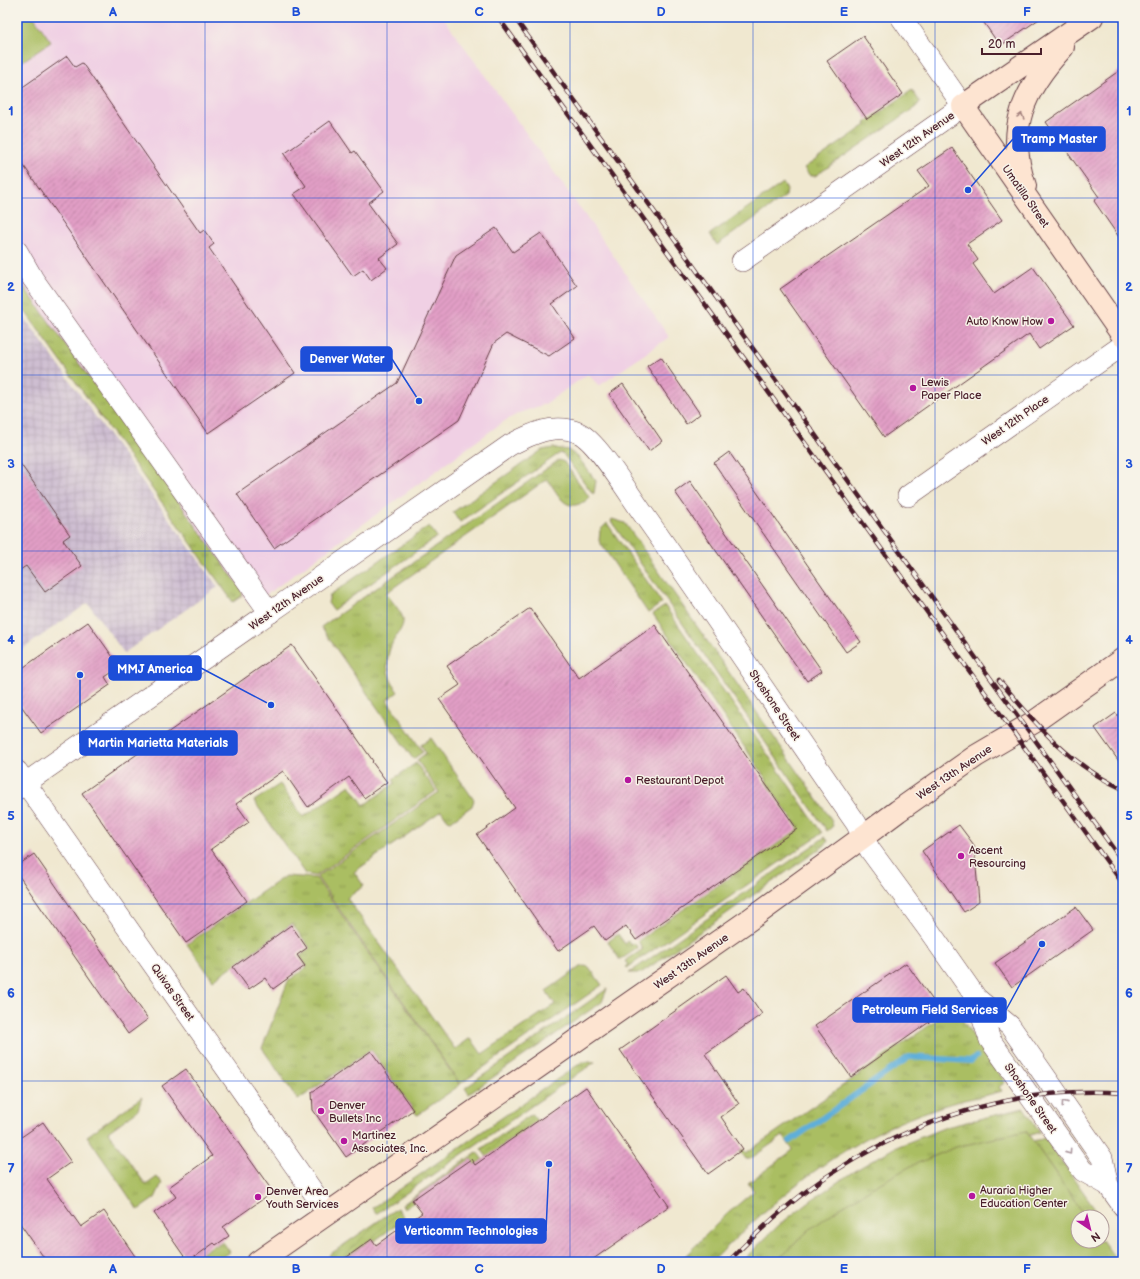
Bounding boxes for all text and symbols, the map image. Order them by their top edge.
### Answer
text: A [108,4,117,20]
text: B [291,4,301,20]
text: C [474,4,484,20]
text: D [656,4,666,20]
text: E [840,4,849,20]
text: F [1023,4,1031,20]
scale bar [982,30,1041,56]
text: 20 m [988,37,1015,52]
text: 1 [8,103,14,119]
text: 1 [1126,103,1132,119]
street label: West 12th Avenue [878,109,957,170]
one-way arrow [1016,112,1025,119]
callout: Tramp Master [1013,127,1105,151]
text: Tramp Master [1021,132,1097,147]
street label: Umatilla Street [999,163,1052,231]
text: 2 [7,279,15,295]
text: 2 [1125,279,1133,295]
place label: Auto Know How [967,315,1044,328]
marker: Auto Know How [1046,316,1056,326]
callout: Denver Water [301,347,392,371]
text: Denver Water [309,352,385,367]
place label: Lewis Paper Place [921,376,982,402]
marker: Lewis Paper Place [908,383,918,393]
street label: West 12th Place [979,392,1052,448]
text: 3 [7,456,15,472]
text: 3 [1125,456,1133,472]
street label: West 12th Avenue [247,572,326,633]
text: 4 [7,632,15,648]
text: 4 [1125,632,1133,648]
callout: MMJ America [109,656,201,680]
text: MMJ America [117,662,193,677]
street label: Shoshone Street [746,667,803,744]
callout: Martin Marietta Materials [80,731,237,755]
text: Martin Marietta Materials [88,736,228,751]
street label: West 13th Avenue [914,742,995,802]
place label: Restaurant Depot [636,774,725,787]
marker: Restaurant Depot [623,775,633,785]
text: 5 [7,808,15,824]
text: 5 [1125,808,1133,824]
place label: Ascent Resourcing [969,844,1026,870]
marker: Ascent Resourcing [956,851,966,861]
street label: West 13th Avenue [651,931,731,992]
street label: Quivas Street [148,961,197,1024]
text: 6 [7,985,15,1001]
text: 6 [1125,985,1133,1001]
callout: Petroleum Field Services [853,998,1006,1022]
text: Petroleum Field Services [862,1003,998,1018]
street label: Shoshone Street [1002,1061,1060,1136]
place label: Denver Bullets Inc [329,1099,381,1125]
one-way arrow [1061,1100,1069,1107]
marker: Denver Bullets Inc [316,1106,326,1116]
place label: Martinez Associates, Inc. [352,1129,428,1155]
marker: Martinez Associates, Inc. [339,1136,349,1146]
one-way arrow [1064,1147,1071,1154]
text: 7 [7,1161,15,1177]
text: 7 [1125,1161,1133,1177]
place label: Auraria Higher Education Center [980,1184,1068,1210]
place label: Denver Area Youth Services [265,1185,339,1211]
marker: Auraria Higher Education Center [967,1191,977,1201]
marker: Denver Area Youth Services [253,1192,263,1202]
north arrow [1070,1209,1110,1249]
callout: Verticomm Technologies [396,1219,546,1243]
text: Verticomm Technologies [404,1224,538,1239]
text: N [1088,1229,1103,1244]
text: A [108,1261,117,1277]
text: B [291,1261,301,1277]
text: C [474,1261,484,1277]
text: D [656,1261,666,1277]
text: E [840,1261,849,1277]
text: F [1023,1261,1031,1277]

